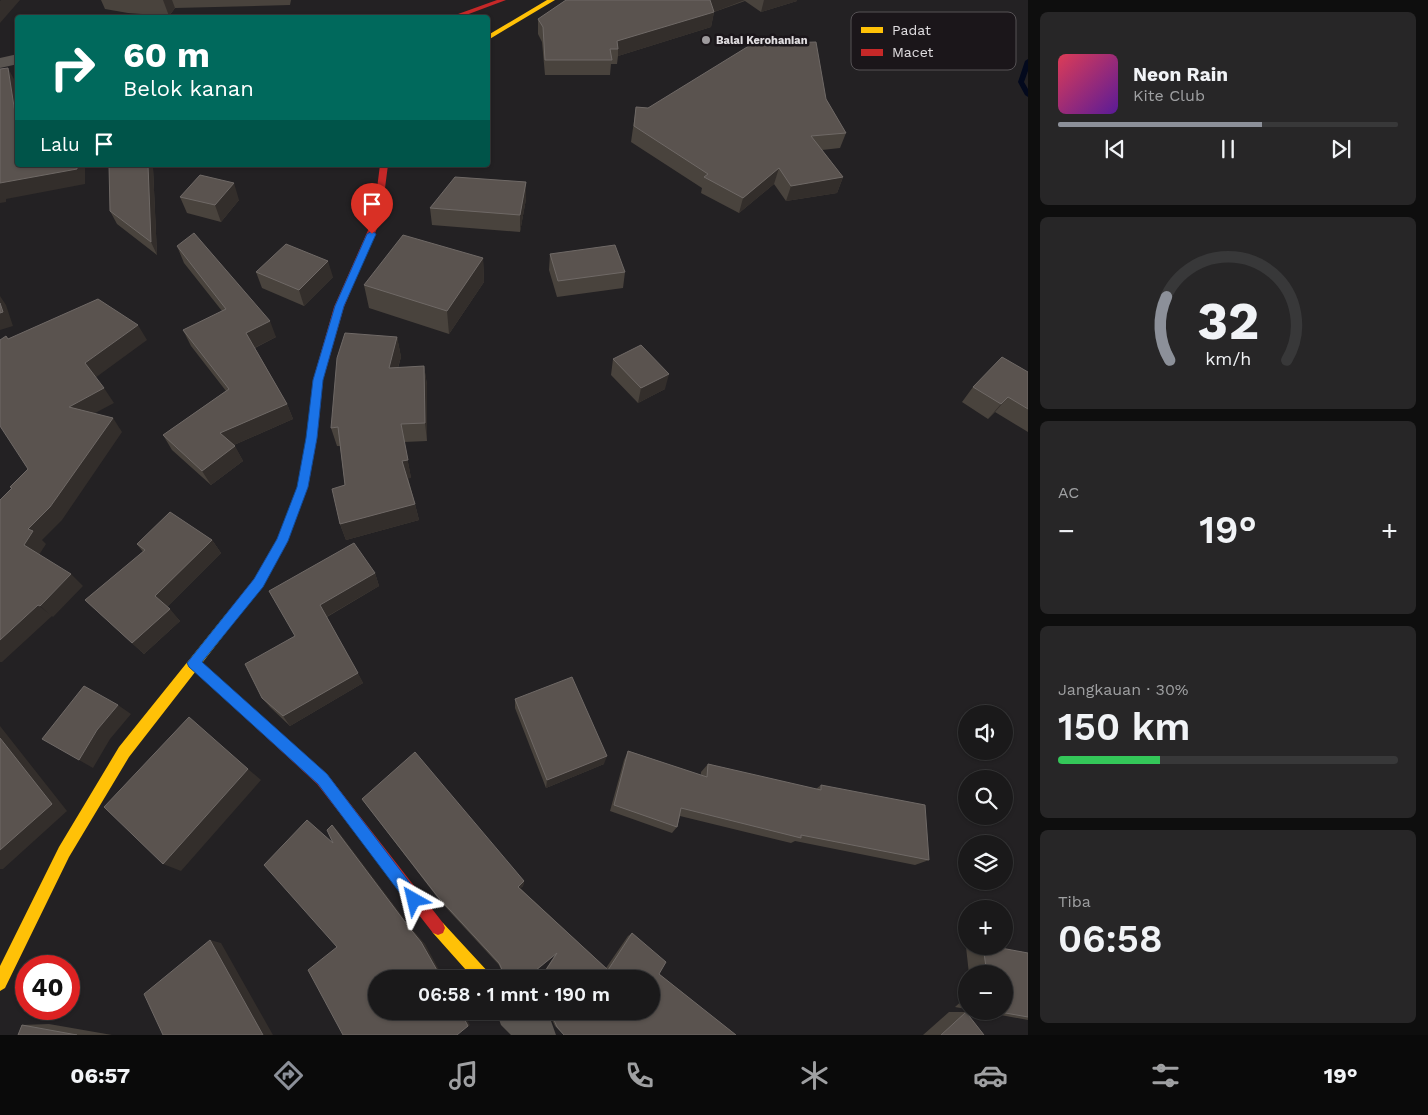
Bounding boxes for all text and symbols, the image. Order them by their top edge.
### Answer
legend [851,12,1016,70]
text: Padat [892,22,931,38]
text: 60 m [123,34,210,76]
marker: Balai Kerohanian [700,34,712,46]
place label: Balai Kerohanian [716,34,808,47]
icon: right [40,35,105,100]
text: Macet [892,44,934,60]
text: Neon Rain [1133,63,1228,86]
text: Belok kanan [123,76,254,101]
text: Kite Club [1133,86,1205,105]
icon: arrive [90,130,118,158]
text: Lalu [40,133,80,156]
icon: previous [1101,135,1129,163]
icon: pause [1214,135,1242,163]
icon: next [1327,135,1355,163]
pin [351,183,393,234]
icon: arrive [358,190,386,218]
text: 32 [1197,291,1259,352]
text: km/h [1205,348,1251,369]
text: AC [1058,483,1079,502]
text: 19° [1199,508,1257,552]
text: − [1058,514,1075,547]
text: + [1381,514,1398,547]
text: Jangkauan · 30% [1058,680,1189,699]
map controls [958,705,1013,1020]
button: sound [958,705,1013,760]
text: 150 km [1058,705,1191,749]
button: search [958,770,1013,825]
button: layers [958,835,1013,890]
position arrow [387,873,439,925]
text: Tiba [1058,892,1091,911]
button: + [958,900,1013,955]
text: 06:58 [1058,917,1163,961]
speed limit sign: 40 [15,955,80,1020]
button: − [958,965,1013,1020]
text: 06:58 · 1 mnt · 190 m [418,983,610,1006]
icon: directions [271,1058,306,1093]
icon: music [446,1058,481,1093]
icon: phone [622,1058,657,1093]
icon: climate [797,1058,832,1093]
icon: car [973,1058,1008,1093]
icon: filters [1148,1058,1183,1093]
text: 06:57 [70,1063,130,1088]
text: 19° [1324,1063,1358,1088]

